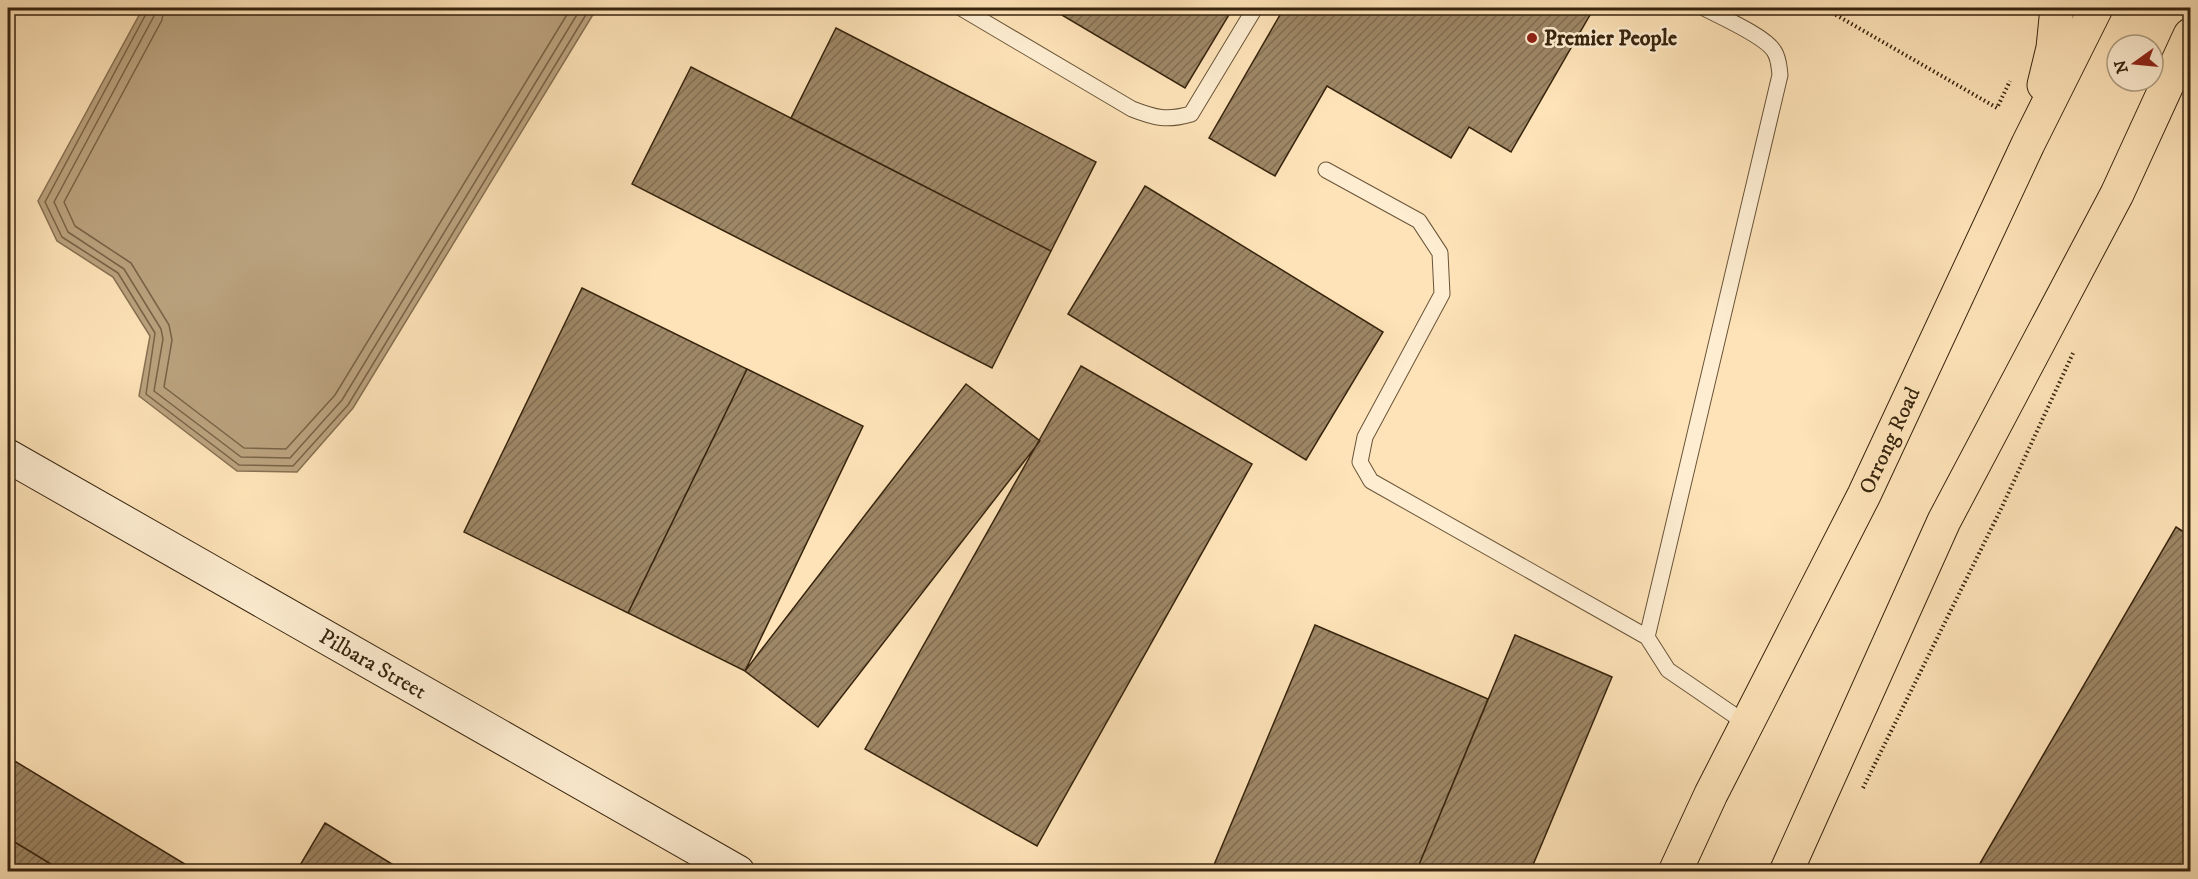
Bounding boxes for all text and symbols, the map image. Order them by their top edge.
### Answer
place label: Premier People [1544,25,1677,52]
marker: Premier People [1525,31,1539,45]
north arrow [2105,33,2165,93]
text: N [2110,58,2133,76]
street label: Orrong Road [1853,383,1926,498]
street label: Pilbara Street [315,623,431,705]

